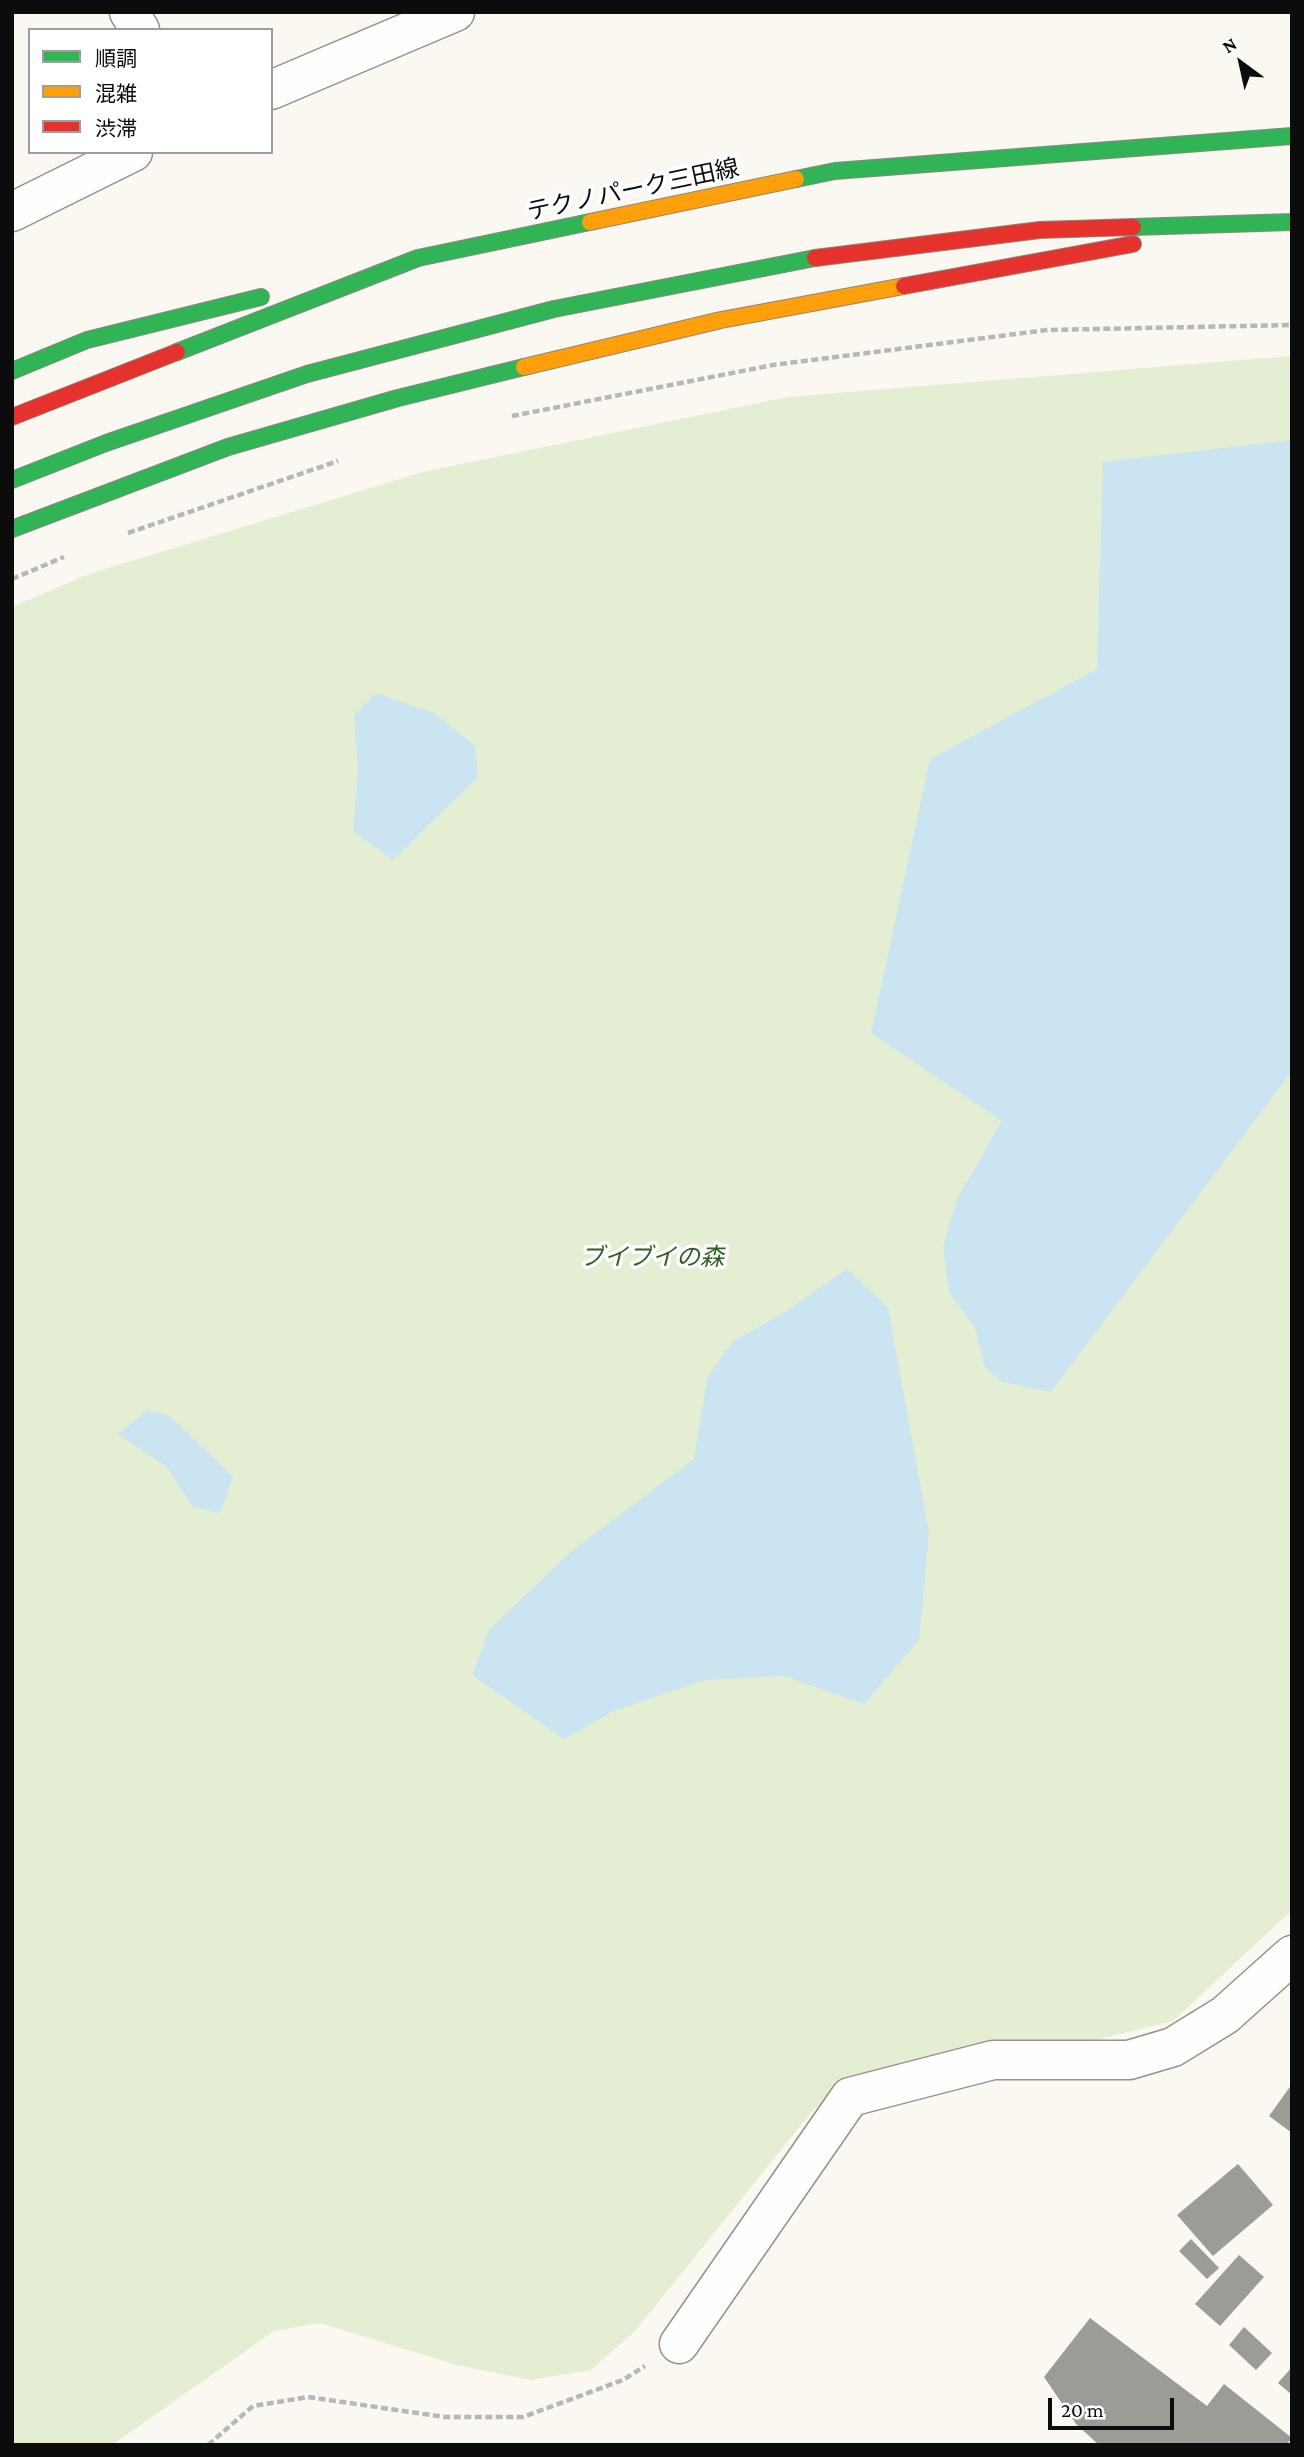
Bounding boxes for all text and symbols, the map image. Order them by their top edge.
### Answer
legend [28,28,273,154]
north arrow [1206,28,1276,98]
text: N [1218,33,1240,57]
text: 順調 [95,47,137,71]
text: 混雑 [95,82,137,106]
text: 渋滞 [95,117,137,141]
street label: テクノパーク三田線 [524,153,742,227]
park label: ブイブイの森 [580,1244,724,1272]
scale bar [1052,2384,1178,2428]
text: 20 m [1061,2398,1104,2422]

